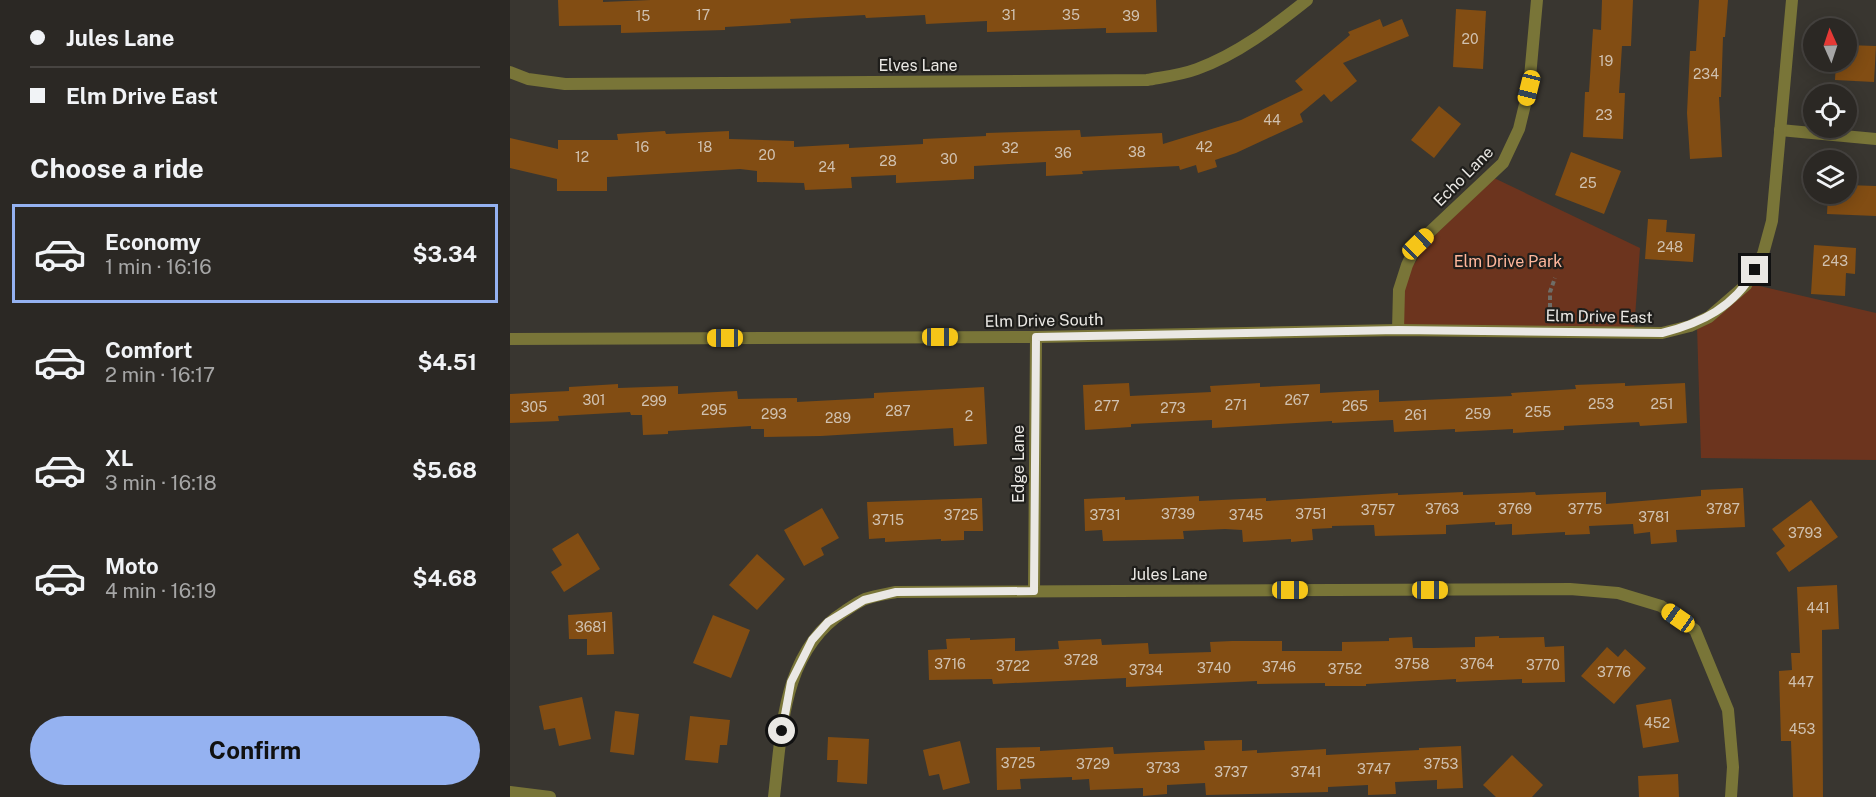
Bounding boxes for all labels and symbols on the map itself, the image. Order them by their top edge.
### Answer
house number: 17 [696,7,710,23]
house number: 31 [1002,7,1016,23]
house number: 35 [1062,7,1080,23]
house number: 15 [636,8,650,24]
house number: 39 [1122,8,1140,24]
north arrow [1803,18,1857,72]
house number: 20 [1462,31,1478,47]
house number: 19 [1599,53,1613,69]
street label: Elves Lane [878,56,958,75]
house number: 234 [1693,66,1719,82]
car [1516,68,1542,108]
house number: 23 [1595,107,1613,123]
house number: 44 [1263,112,1281,128]
house number: 16 [635,139,649,155]
house number: 18 [698,139,712,155]
house number: 42 [1195,139,1213,155]
house number: 32 [1001,140,1019,156]
street label: Echo Lane [1430,143,1497,210]
house number: 38 [1128,144,1146,160]
house number: 36 [1054,145,1072,161]
house number: 20 [759,147,775,163]
house number: 12 [575,149,589,165]
house number: 30 [940,151,958,167]
house number: 28 [879,153,897,169]
house number: 24 [818,159,836,175]
house number: 25 [1579,175,1597,191]
car [1399,225,1437,263]
house number: 248 [1657,239,1683,255]
park label: Elm Drive Park [1454,252,1562,271]
house number: 243 [1822,253,1848,269]
route end [1741,256,1768,283]
street label: Elm Drive East [1545,306,1653,327]
street label: Elm Drive South [984,310,1104,331]
car [922,328,958,346]
car [707,329,743,347]
house number: 301 [583,392,606,408]
house number: 267 [1284,392,1310,408]
house number: 299 [641,393,667,409]
house number: 253 [1588,396,1614,412]
house number: 251 [1650,396,1674,412]
house number: 271 [1225,397,1247,413]
house number: 277 [1094,398,1120,414]
house number: 265 [1342,398,1368,414]
house number: 305 [521,399,547,415]
house number: 273 [1160,400,1186,416]
house number: 295 [701,402,727,418]
house number: 287 [885,403,911,419]
house number: 255 [1525,404,1551,420]
house number: 293 [761,406,787,422]
house number: 259 [1465,406,1491,422]
house number: 261 [1405,407,1427,423]
house number: 2 [965,408,973,424]
house number: 289 [825,410,851,426]
street label: Edge Lane [1009,425,1028,503]
house number: 3763 [1425,501,1459,517]
house number: 3769 [1498,501,1532,517]
house number: 3775 [1568,501,1602,517]
house number: 3787 [1706,501,1740,517]
house number: 3757 [1361,502,1395,518]
house number: 3739 [1161,506,1195,522]
house number: 3751 [1295,506,1327,522]
house number: 3725 [944,507,978,523]
house number: 3731 [1089,507,1121,523]
house number: 3745 [1229,507,1263,523]
house number: 3781 [1638,509,1670,525]
house number: 3715 [872,512,904,528]
house number: 3793 [1788,525,1822,541]
street label: Jules Lane [1130,565,1208,584]
car [1272,581,1308,599]
car [1412,581,1448,599]
car [1658,600,1698,636]
house number: 441 [1806,600,1830,616]
house number: 3681 [575,619,607,635]
house number: 3728 [1064,652,1098,668]
house number: 3716 [934,656,966,672]
house number: 3758 [1394,656,1430,672]
house number: 3764 [1460,656,1494,672]
house number: 3770 [1526,657,1560,673]
house number: 3722 [996,658,1030,674]
house number: 3746 [1262,659,1296,675]
house number: 3740 [1197,660,1231,676]
house number: 3752 [1328,661,1362,677]
house number: 3734 [1129,662,1163,678]
house number: 3776 [1597,664,1631,680]
house number: 447 [1788,674,1814,690]
house number: 452 [1644,715,1670,731]
route start [768,717,795,744]
house number: 453 [1789,721,1815,737]
house number: 3725 [1001,755,1035,771]
house number: 3729 [1076,756,1110,772]
house number: 3753 [1424,756,1459,772]
house number: 3733 [1146,760,1180,776]
house number: 3747 [1357,761,1391,777]
house number: 3737 [1214,764,1248,780]
house number: 3741 [1290,764,1322,780]

